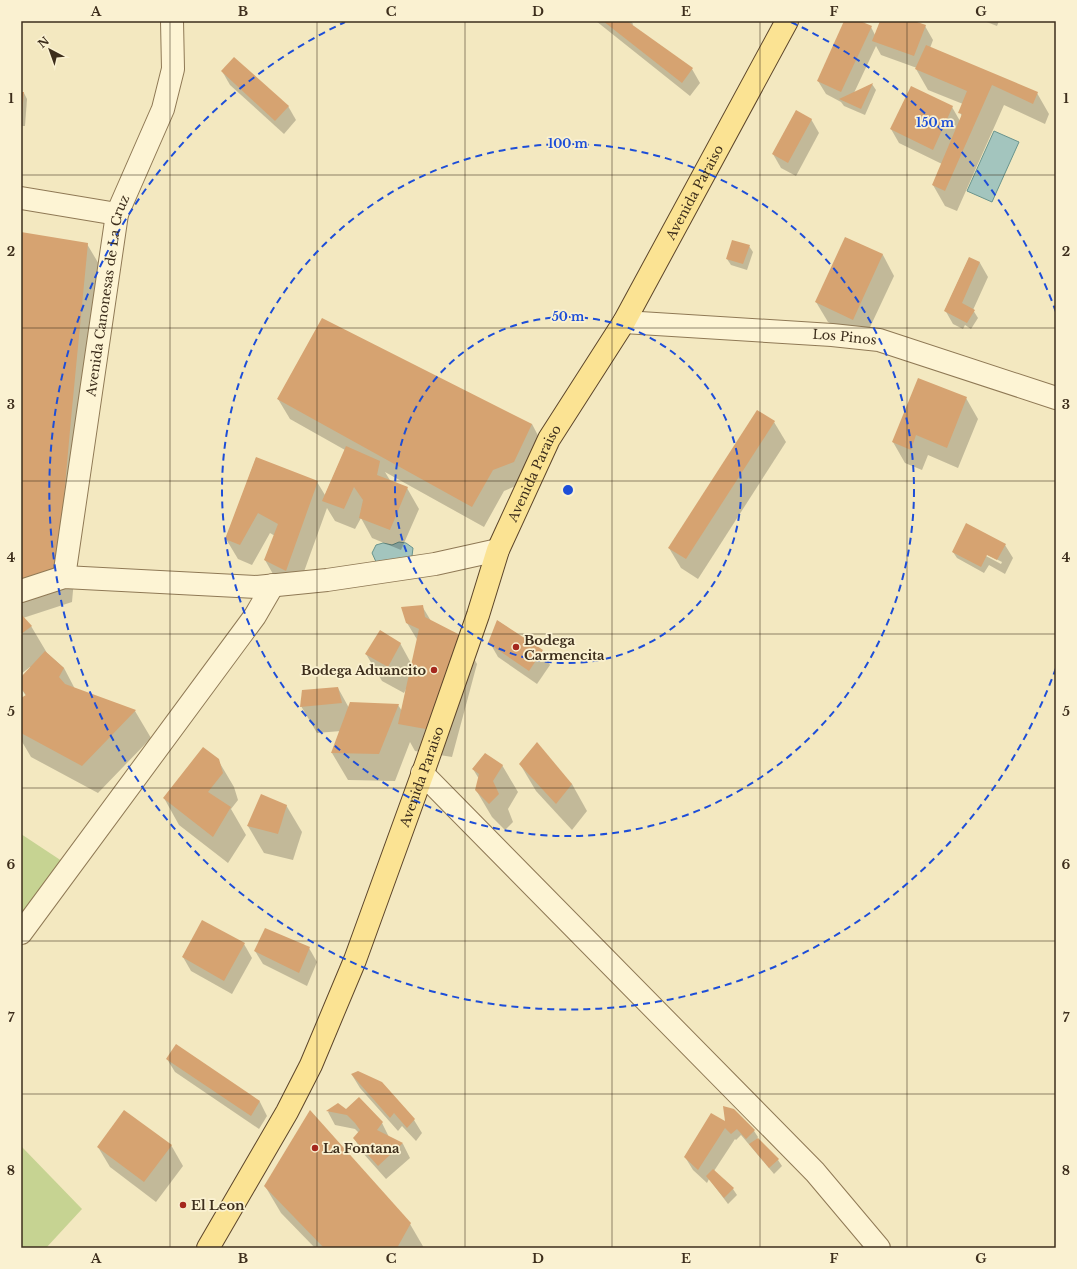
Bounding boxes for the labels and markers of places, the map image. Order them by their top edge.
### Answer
centre of rings [561,483,575,497]
place label: Bodega Carmencita [524,632,605,664]
marker: Bodega Carmencita [511,642,521,652]
place label: Bodega Aduancito [301,662,426,679]
marker: Bodega Aduancito [429,665,439,675]
place label: La Fontana [323,1140,400,1157]
marker: La Fontana [310,1143,320,1153]
place label: El Leon [191,1197,245,1214]
marker: El Leon [178,1200,188,1210]

